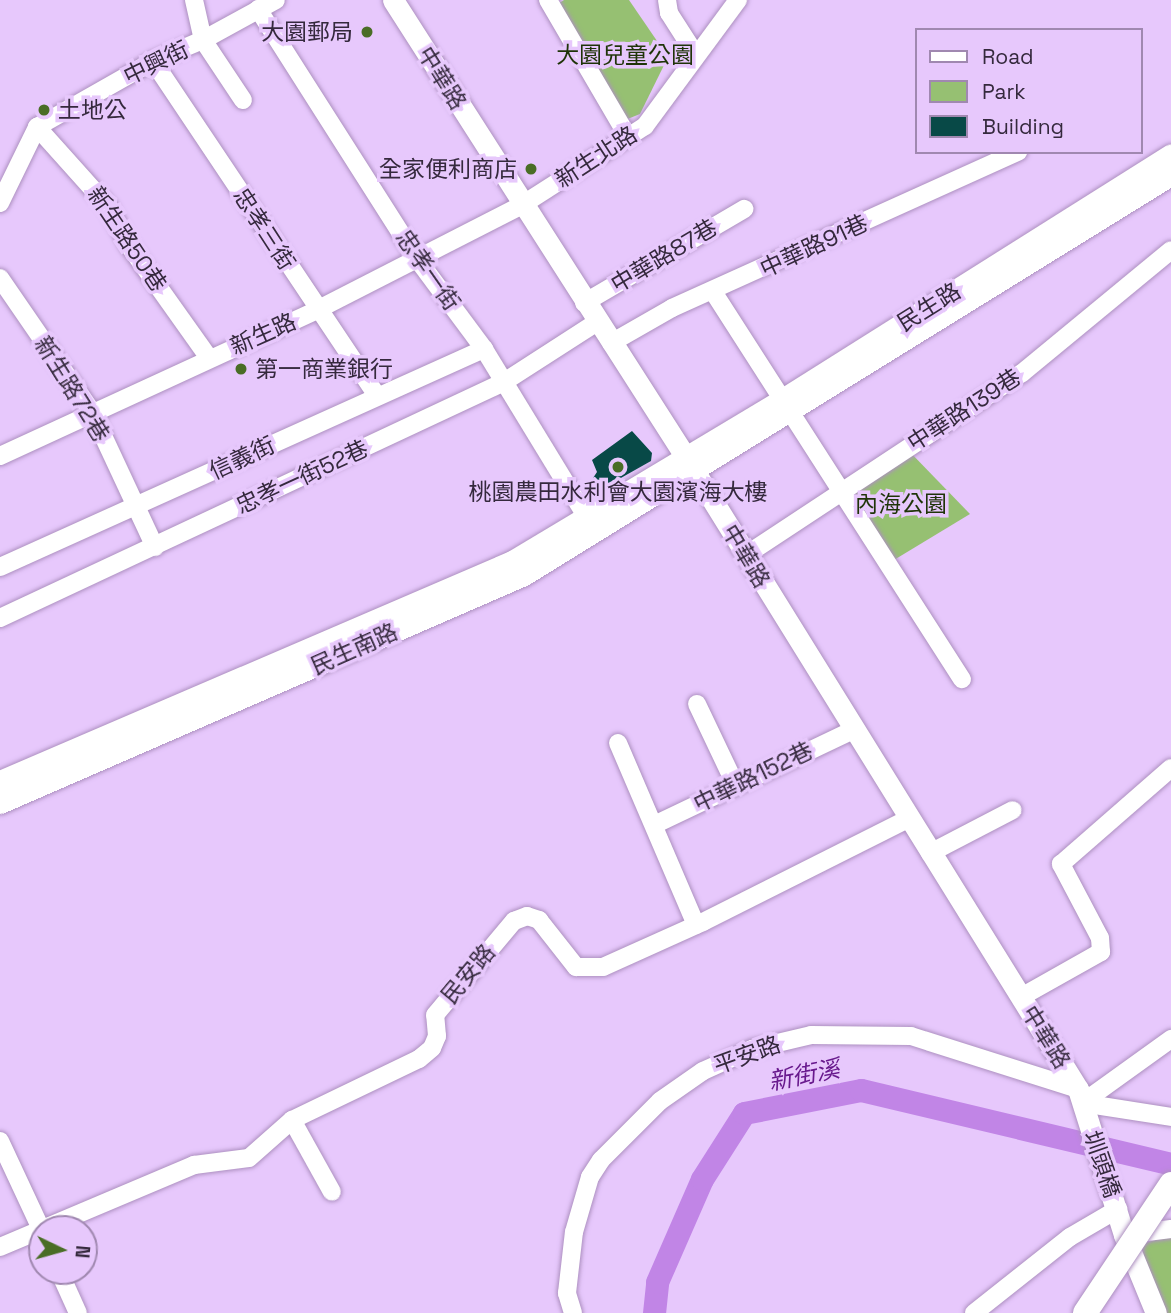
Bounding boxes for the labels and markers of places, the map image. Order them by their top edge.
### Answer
place label: 大園郵局 [261,18,353,46]
marker: 大園郵局 [359,24,375,40]
place label: 土地公 [58,96,127,124]
marker: 土地公 [36,102,52,118]
place label: 全家便利商店 [379,155,517,183]
marker: 全家便利商店 [523,161,539,177]
place label: 第一商業銀行 [255,355,393,383]
marker: 第一商業銀行 [233,361,249,377]
marker: 桃園農田水利會大園濱海大樓 [610,459,626,475]
place label: 桃園農田水利會大園濱海大樓 [469,478,767,506]

